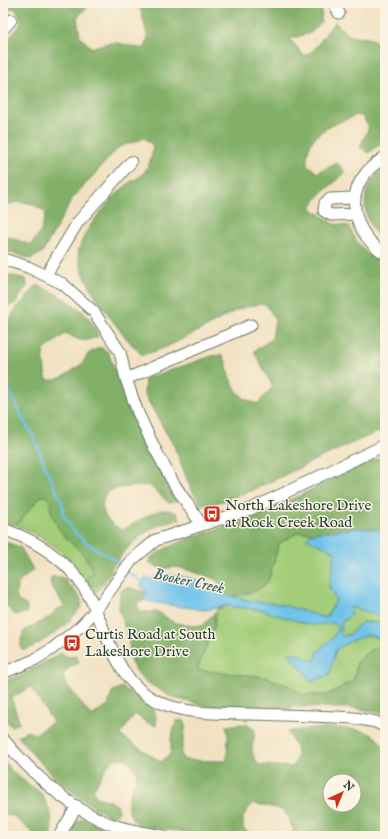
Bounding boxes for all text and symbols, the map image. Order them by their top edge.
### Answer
place label: North Lakeshore Drive at Rock Creek Road [225,496,371,532]
bus stop icon: North Lakeshore Drive at Rock Creek Road [202,504,222,524]
water label: Booker Creek [151,565,227,599]
place label: Curtis Road at South Lakeshore Drive [85,625,215,661]
bus stop icon: Curtis Road at South Lakeshore Drive [62,633,82,653]
north arrow [322,773,362,813]
text: N [339,777,357,795]

